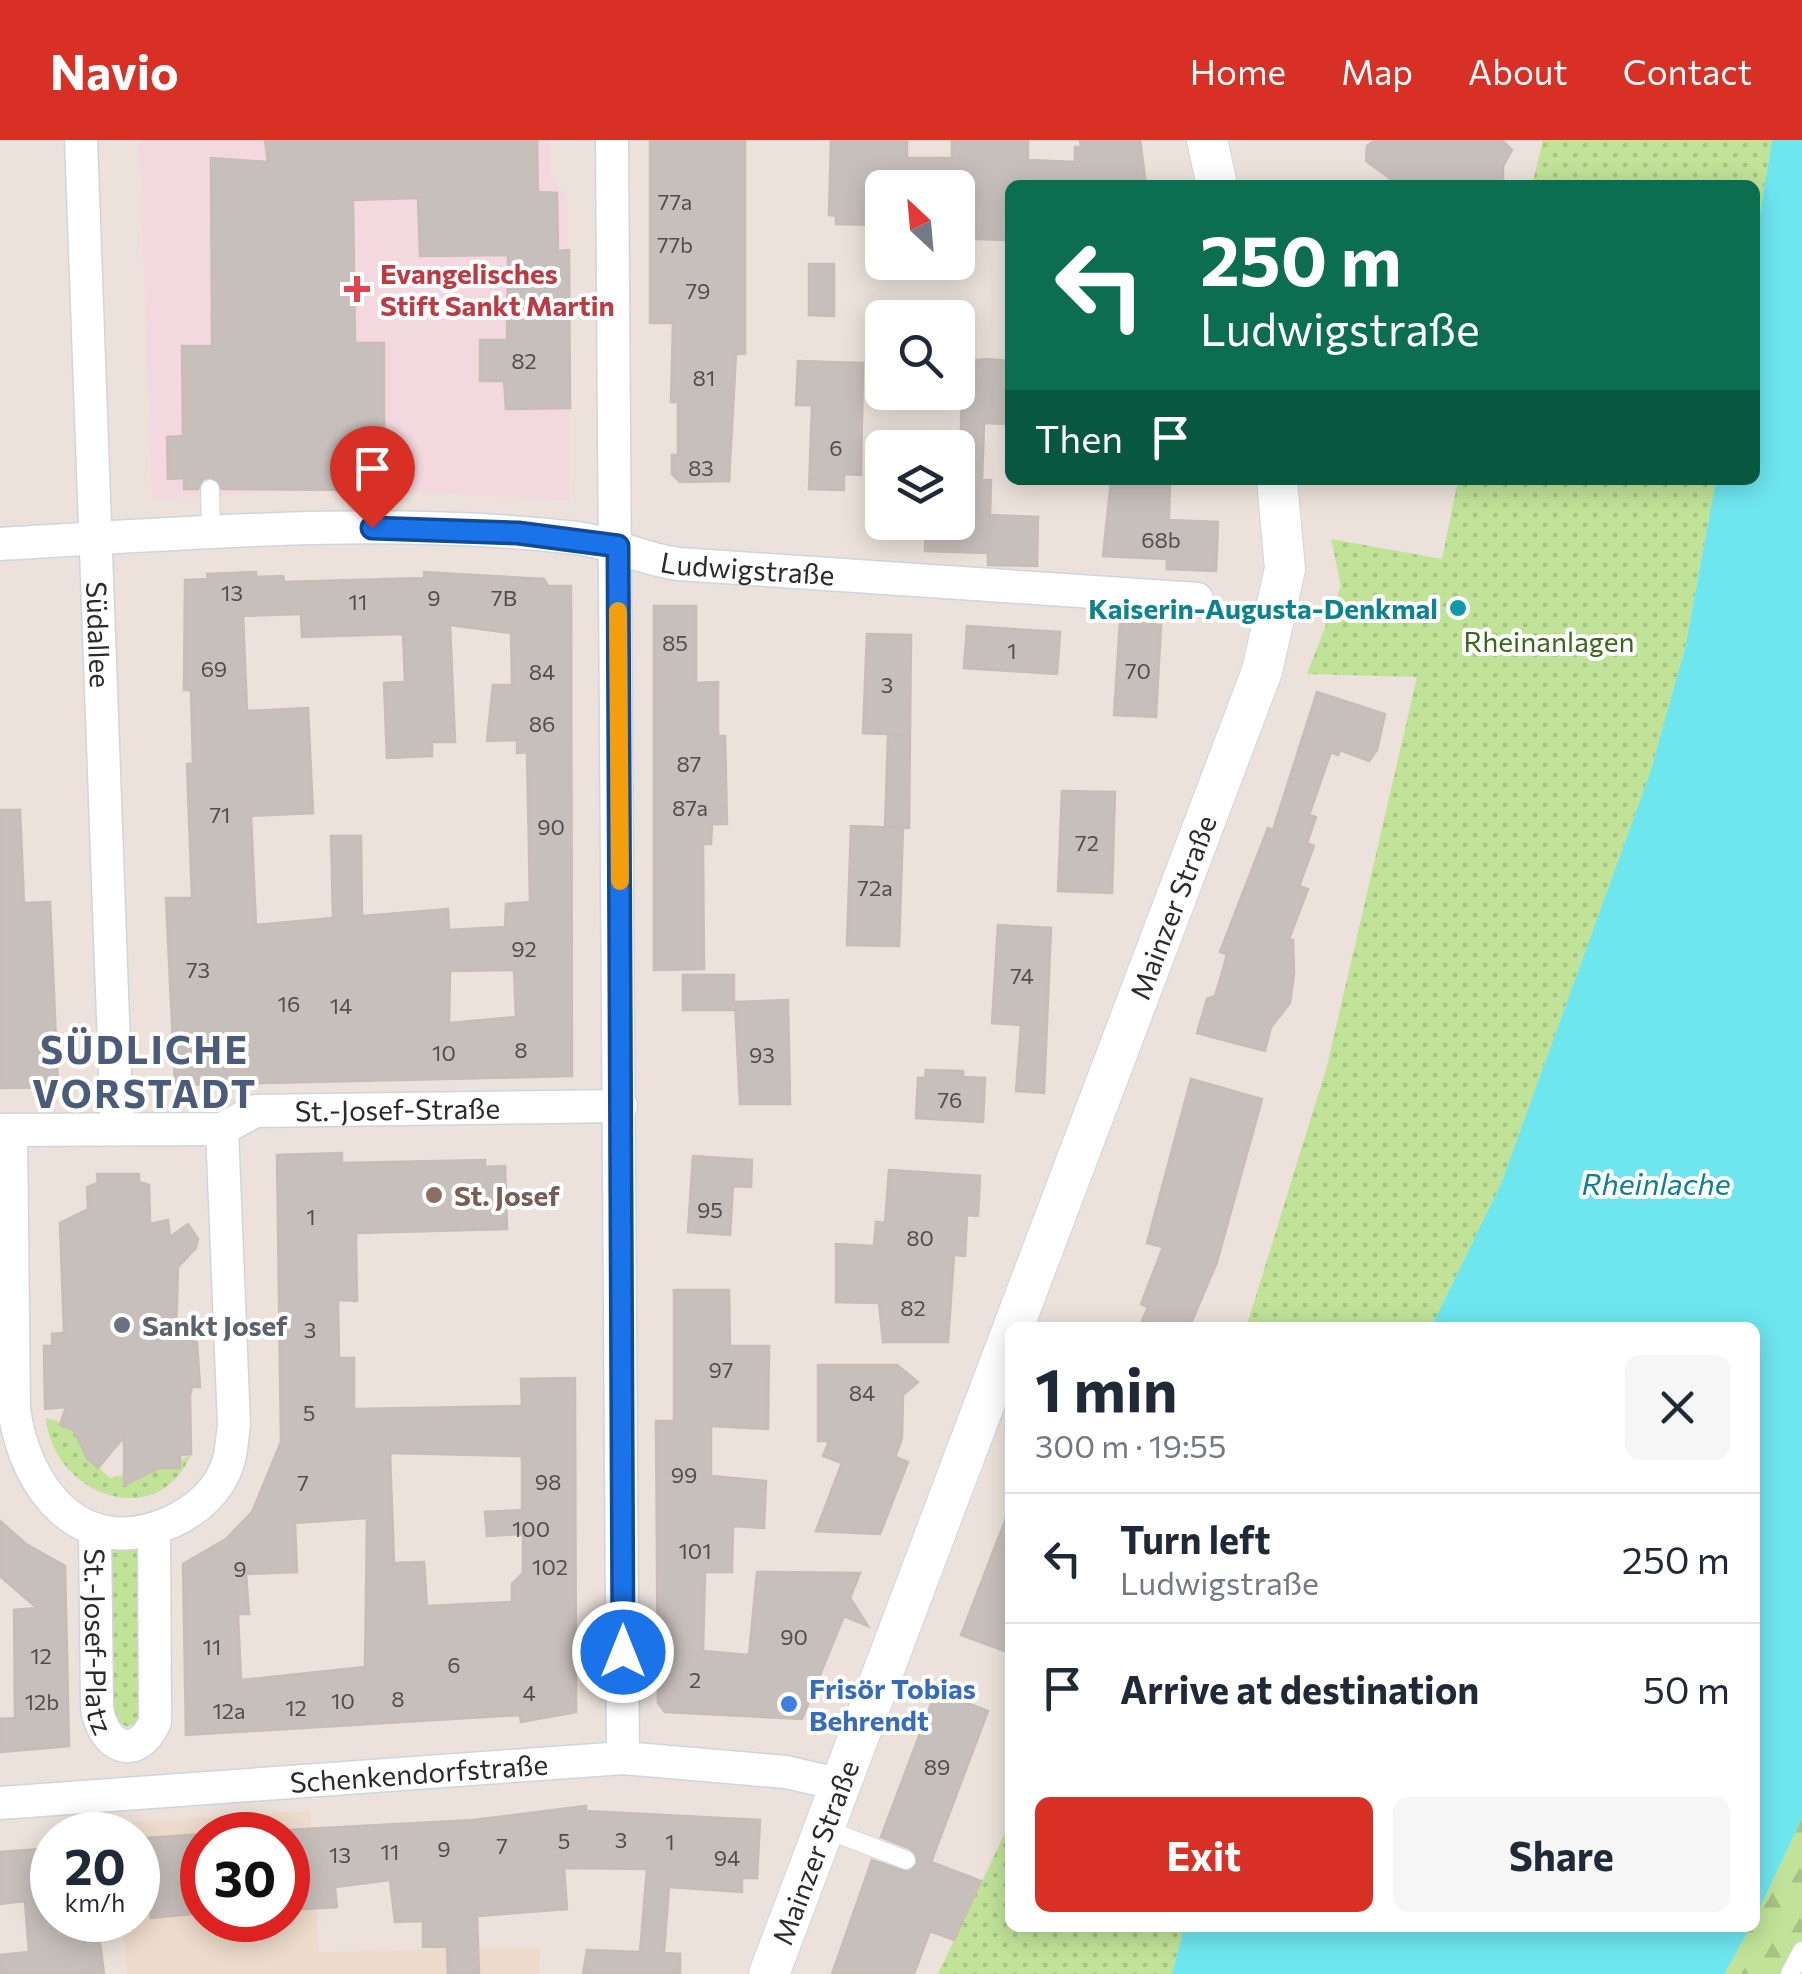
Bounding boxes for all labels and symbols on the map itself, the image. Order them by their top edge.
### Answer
north arrow [865,170,975,280]
house number: 77a [658,188,692,215]
house number: 77b [657,231,693,258]
place label: Evangelisches Stift Sankt Martin [380,256,615,322]
marker: Evangelisches Stift Sankt Martin [344,276,370,302]
house number: 79 [686,277,710,304]
house number: 82 [511,347,537,374]
house number: 81 [693,364,715,391]
pin [330,426,415,529]
house number: 6 [829,434,843,461]
house number: 83 [688,454,714,481]
house number: 68b [1141,526,1181,553]
street label: Ludwigstraße [658,544,836,591]
house number: 13 [221,579,243,606]
street label: Südallee [80,581,118,689]
house number: 9 [427,584,441,611]
house number: 7B [491,584,517,611]
house number: 11 [349,588,367,615]
place label: Kaiserin-Augusta-Denkmal [1088,591,1438,625]
marker: Kaiserin-Augusta-Denkmal [1447,597,1469,619]
park label: Rheinanlagen [1464,624,1634,658]
house number: 85 [662,629,688,656]
house number: 1 [1007,637,1017,664]
house number: 69 [201,655,227,682]
house number: 70 [1125,657,1151,684]
house number: 84 [529,658,555,685]
house number: 3 [881,671,893,698]
house number: 86 [529,710,555,737]
house number: 87 [677,750,701,777]
house number: 87a [672,794,708,821]
house number: 71 [209,801,231,828]
street label: Mainzer Straße [1122,810,1223,1004]
house number: 90 [537,813,565,840]
house number: 72 [1075,829,1099,856]
house number: 72a [857,874,893,901]
house number: 92 [511,935,537,962]
house number: 73 [186,956,210,983]
house number: 74 [1010,962,1034,989]
house number: 16 [278,990,300,1017]
house number: 14 [330,992,352,1019]
district label: SÜDLICHE VORSTADT [32,1025,258,1116]
house number: 8 [514,1036,528,1063]
house number: 10 [432,1039,456,1066]
house number: 93 [749,1041,775,1068]
house number: 76 [938,1086,962,1113]
street label: St.-Josef-Straße [295,1091,500,1127]
water label: Rheinlache [1581,1164,1731,1201]
place label: St. Josef [454,1178,560,1212]
marker: St. Josef [423,1184,445,1206]
house number: 95 [697,1196,723,1223]
house number: 1 [306,1203,316,1230]
house number: 80 [906,1224,934,1251]
house number: 82 [900,1294,926,1321]
place label: Sankt Josef [142,1308,288,1342]
marker: Sankt Josef [111,1314,133,1336]
house number: 3 [304,1316,316,1343]
house number: 97 [709,1356,733,1383]
house number: 84 [849,1379,875,1406]
house number: 5 [303,1399,315,1426]
house number: 99 [671,1461,697,1488]
house number: 98 [535,1468,561,1495]
house number: 7 [297,1469,309,1496]
house number: 100 [512,1515,550,1542]
house number: 101 [678,1537,712,1564]
street label: St.-Josef-Platz [78,1548,121,1739]
house number: 102 [532,1553,568,1580]
house number: 9 [233,1555,247,1582]
position arrow [571,1600,675,1704]
house number: 90 [780,1623,808,1650]
house number: 11 [203,1633,221,1660]
house number: 12 [30,1642,52,1669]
house number: 6 [447,1651,461,1678]
house number: 2 [689,1666,701,1693]
place label: Frisör Tobias Behrendt [809,1671,976,1737]
house number: 4 [522,1679,536,1706]
house number: 8 [391,1685,405,1712]
house number: 10 [331,1687,355,1714]
house number: 12b [25,1688,59,1715]
marker: Frisör Tobias Behrendt [778,1693,800,1715]
house number: 12 [285,1694,307,1721]
house number: 12a [212,1697,246,1724]
street label: Schenkendorfstraße [289,1746,549,1799]
house number: 89 [924,1753,950,1780]
street label: Mainzer Straße [765,1755,865,1949]
speed limit sign: 30 [180,1812,310,1942]
house number: 3 [615,1826,627,1853]
house number: 5 [558,1827,570,1854]
house number: 1 [665,1828,675,1855]
house number: 7 [496,1832,508,1859]
house number: 9 [437,1835,451,1862]
house number: 11 [381,1838,399,1865]
house number: 13 [329,1841,351,1868]
house number: 94 [714,1844,740,1871]

